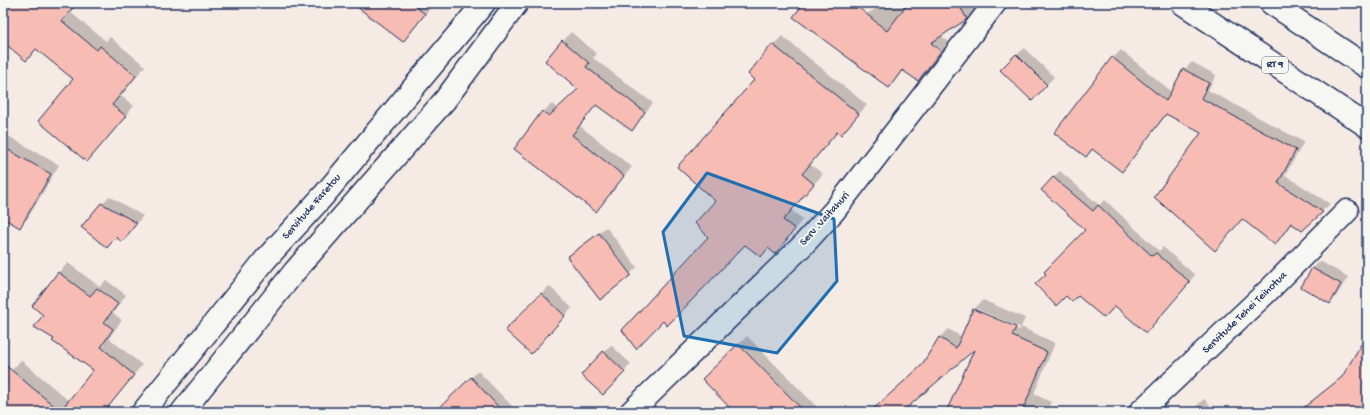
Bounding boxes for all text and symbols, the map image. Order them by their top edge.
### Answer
road number: RT 9 [1262,57,1288,73]
street label: Servitude Faretou [280,172,344,242]
street label: Serv .Vaitahuri [798,190,852,248]
street label: Servitude Tehei Teihotua [1200,269,1290,356]

